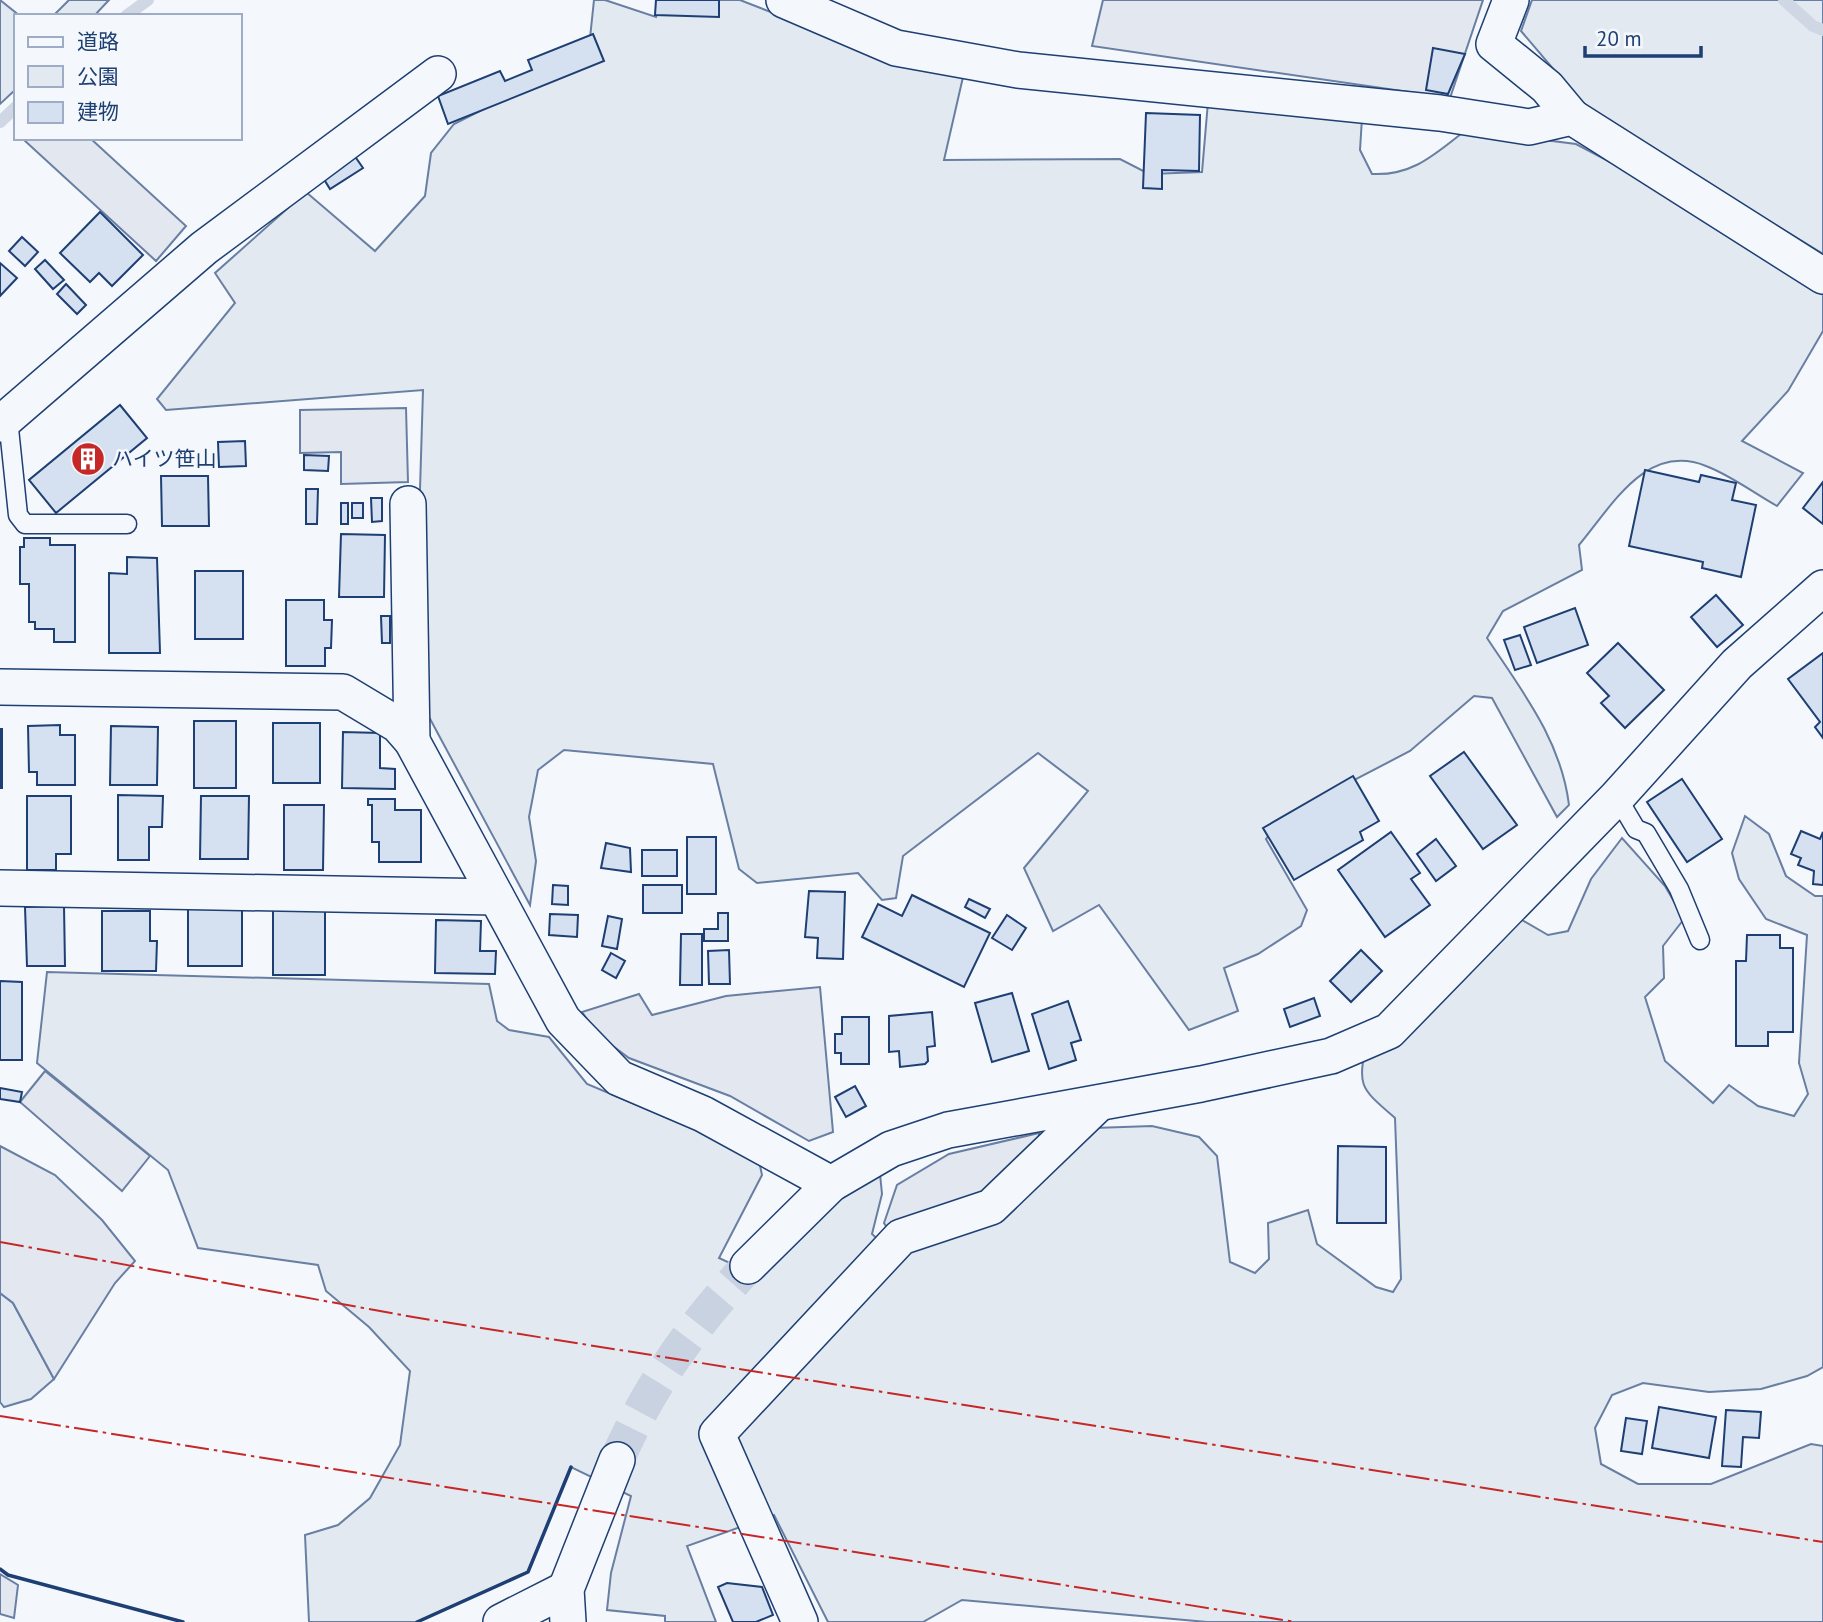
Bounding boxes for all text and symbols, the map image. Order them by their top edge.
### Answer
legend [14,14,242,140]
scale bar [1585,14,1700,58]
text: 20 m [1596,25,1642,52]
text: 道路 [77,28,119,55]
text: 公園 [77,63,119,90]
text: 建物 [77,98,119,125]
building icon: ハイツ笹山 [69,440,107,478]
place label: ハイツ笹山 [112,445,217,472]

